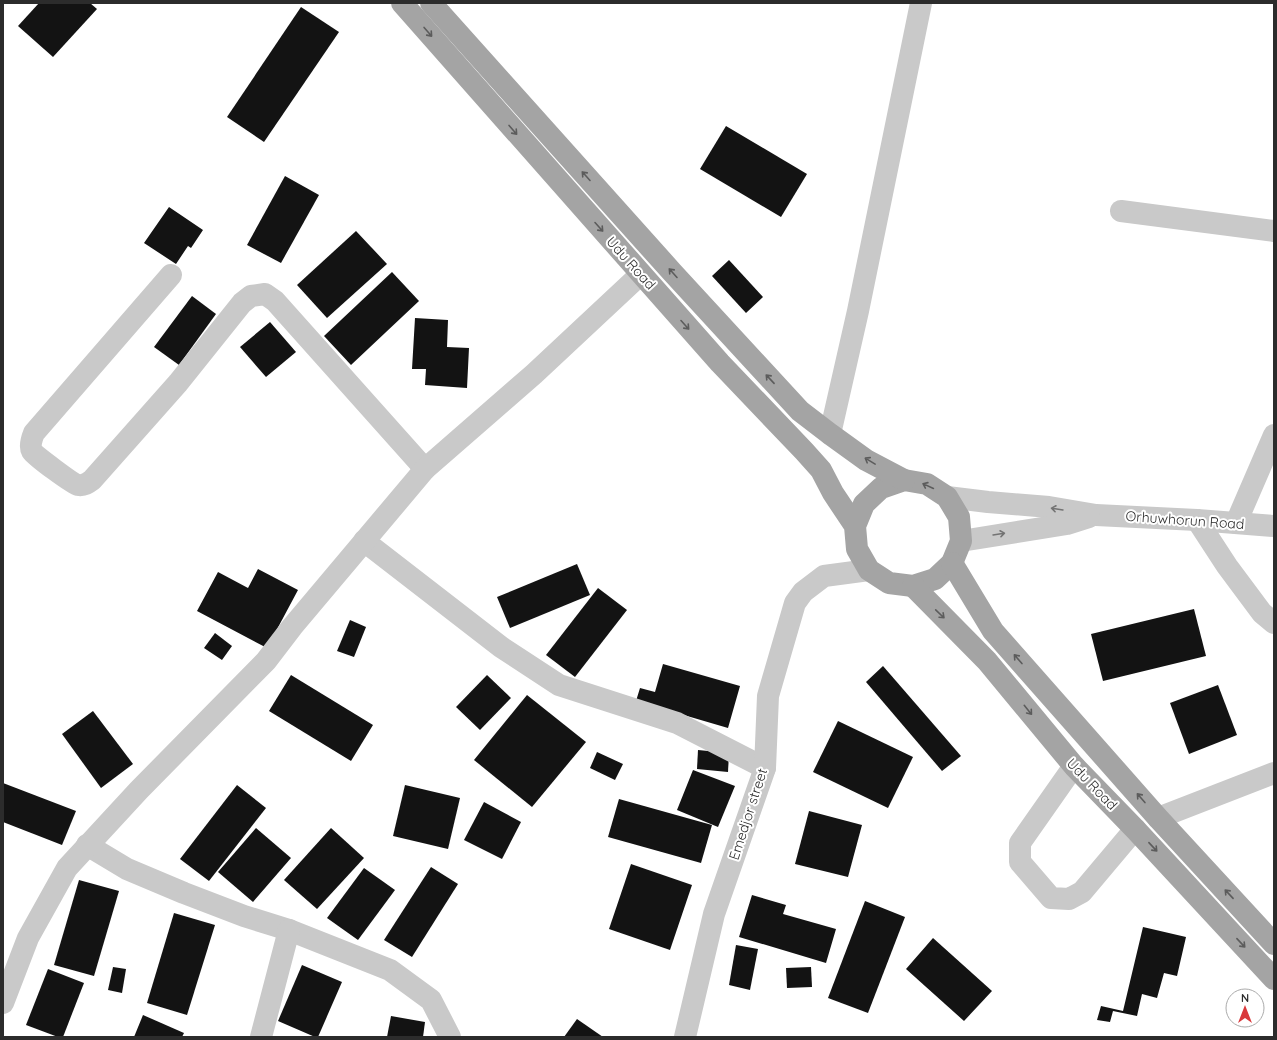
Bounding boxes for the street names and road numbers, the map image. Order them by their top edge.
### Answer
street label: Udu Road [602,233,660,293]
street label: Orhuwhorun Road [1125,507,1245,533]
street label: Udu Road [1063,754,1121,814]
street label: Emedjor street [725,766,771,862]

